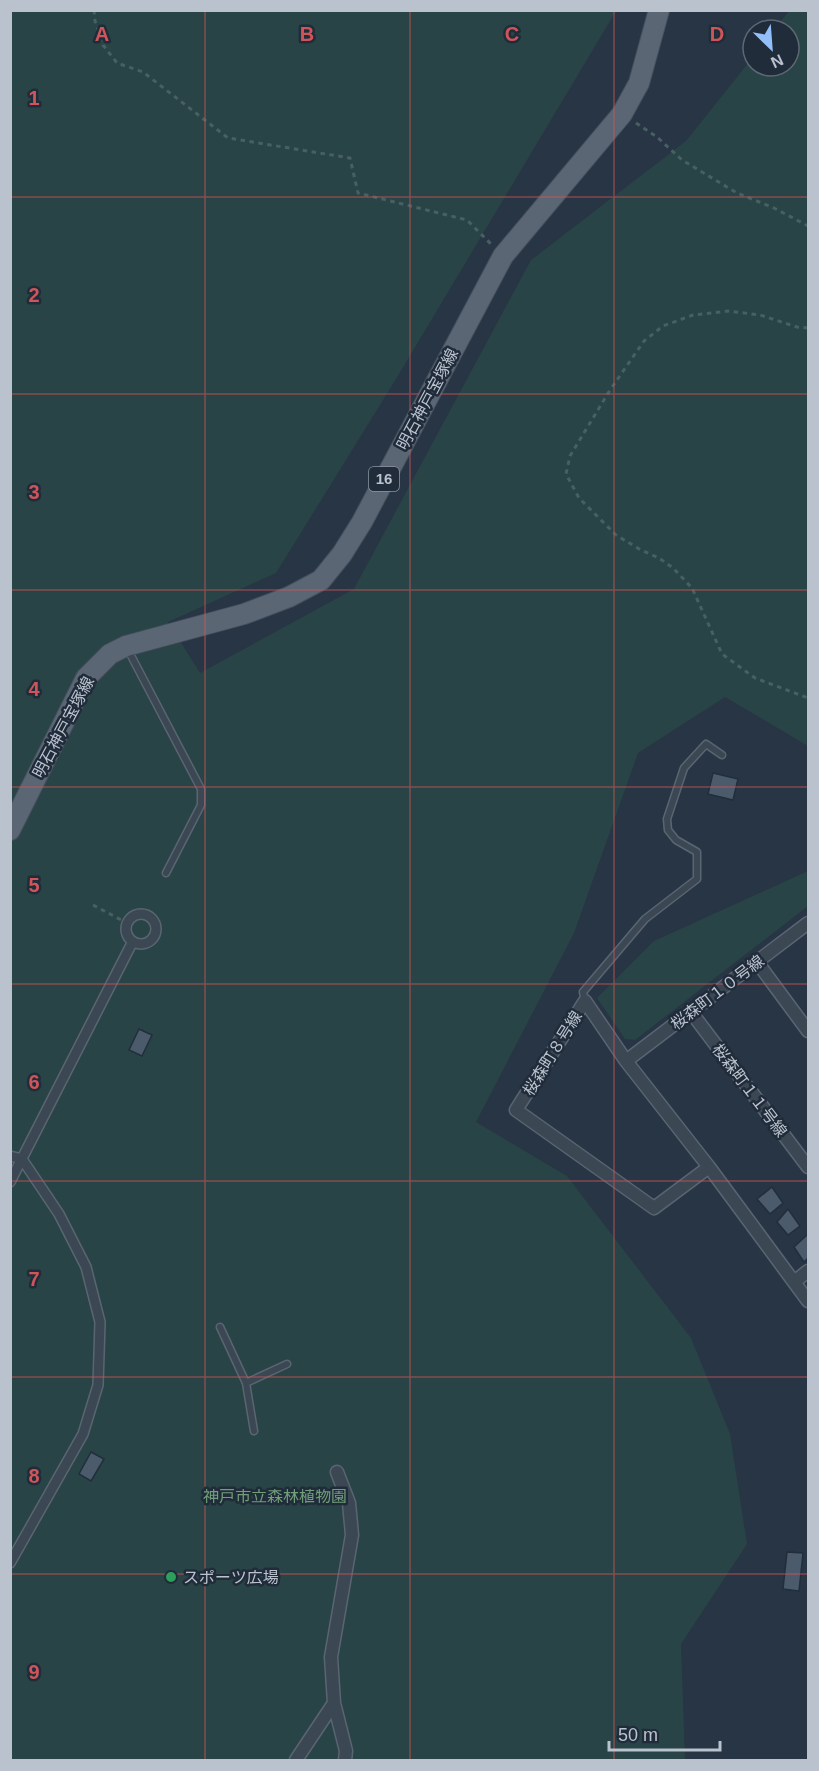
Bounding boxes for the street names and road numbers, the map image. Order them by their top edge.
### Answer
street label: 明石神戸宝塚線 [394,346,461,453]
road number: 16 [369,467,399,491]
street label: 明石神戸宝塚線 [30,674,97,781]
street label: 桜森町１０号線 [667,952,767,1033]
street label: 桜森町８号線 [520,1008,585,1098]
street label: 桜森町１１号線 [709,1040,790,1140]

